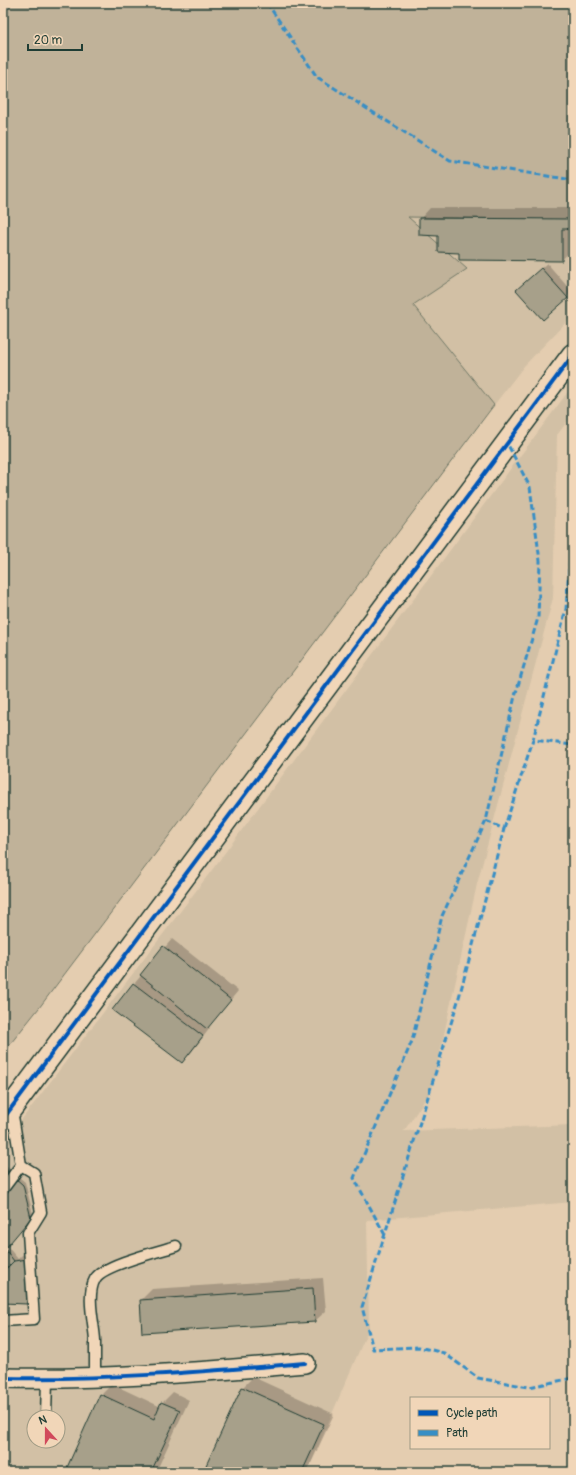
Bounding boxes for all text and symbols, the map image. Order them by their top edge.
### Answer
scale bar [28,26,82,52]
text: 20 m [34,33,63,48]
legend [410,1397,550,1449]
text: Cycle path [446,1406,498,1421]
north arrow [26,1409,66,1449]
text: N [37,1413,49,1428]
text: Path [446,1426,468,1441]

